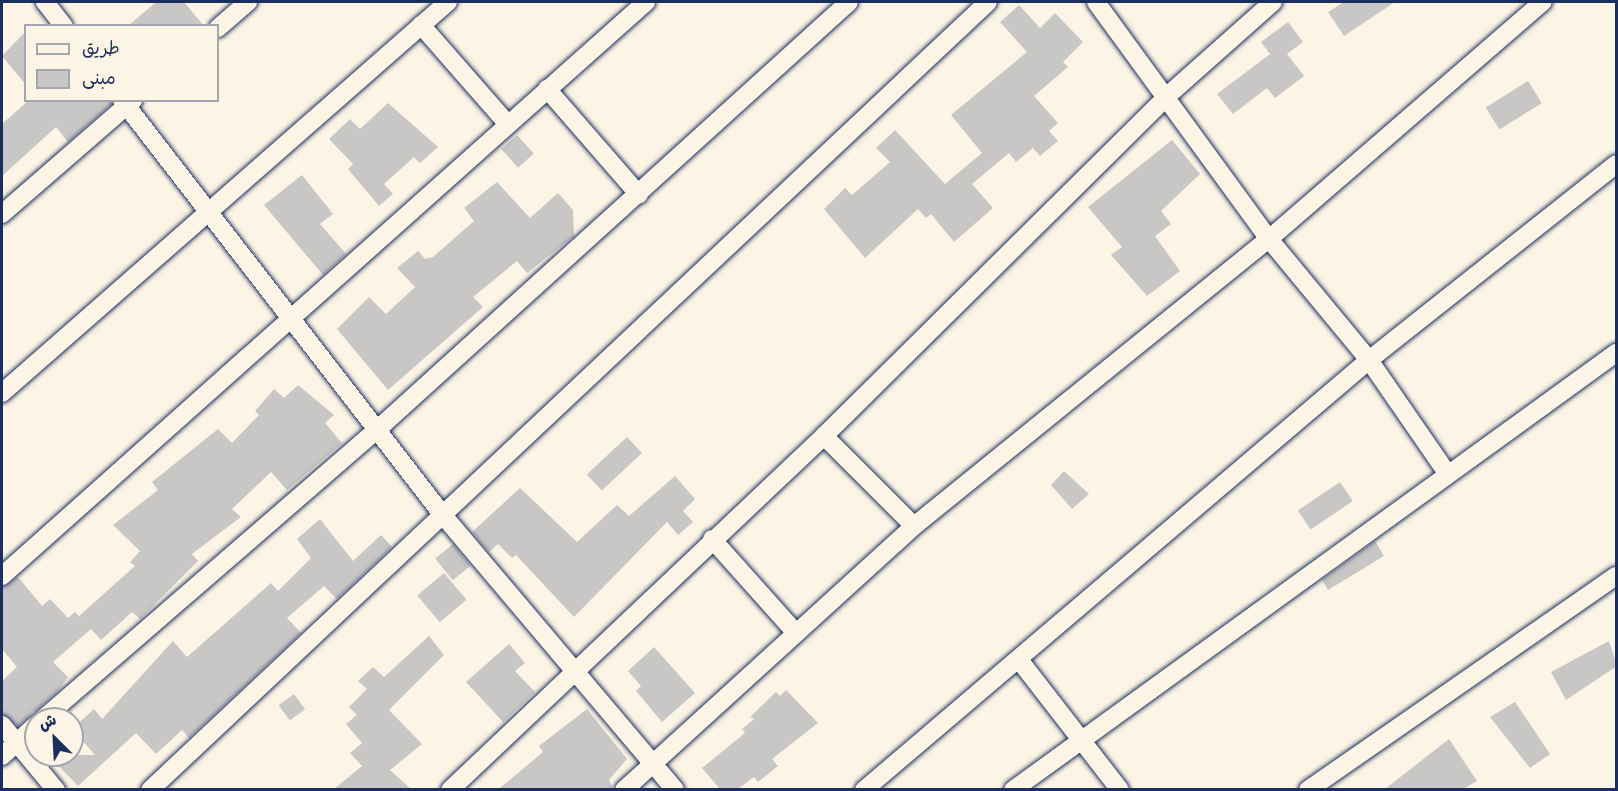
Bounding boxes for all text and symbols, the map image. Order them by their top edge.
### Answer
legend [24,24,219,102]
text: طريق [82,37,120,59]
text: مبنى [82,67,116,89]
north arrow [24,707,84,767]
text: ش [35,710,59,734]

